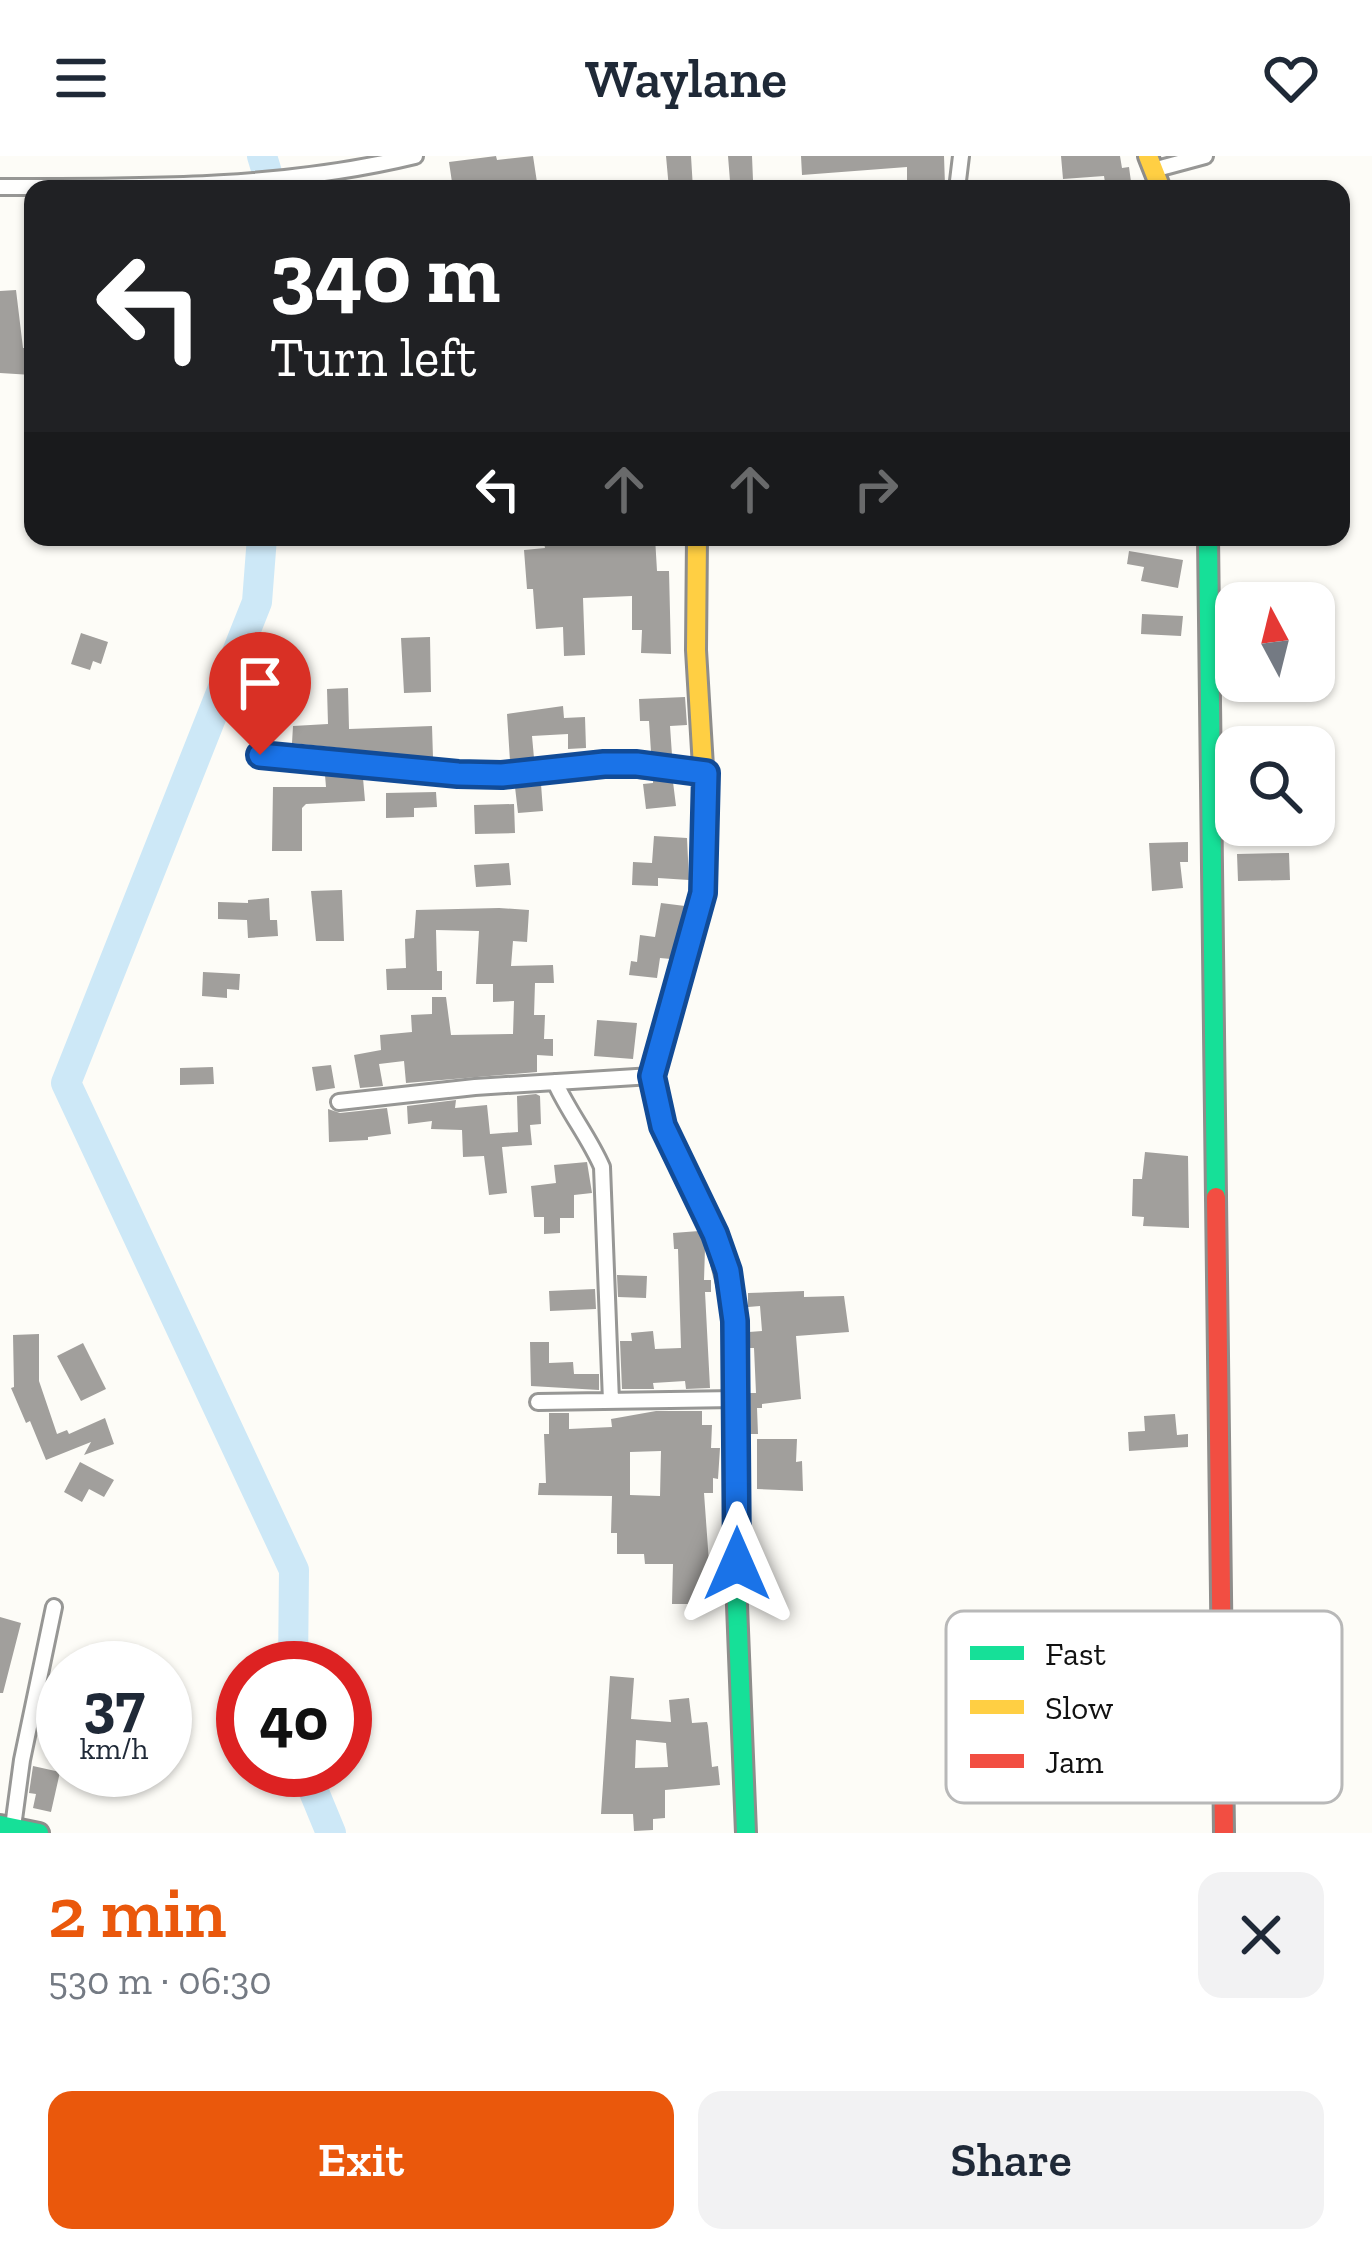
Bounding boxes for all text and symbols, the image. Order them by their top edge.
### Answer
icon: menu [48,45,114,111]
icon: heart [1258,45,1324,111]
text: Waylane [585,46,787,111]
text: 340 m [270,223,500,324]
icon: left [72,228,228,384]
text: Turn left [270,325,477,390]
icon: left [465,456,531,522]
icon: ahead [591,456,657,522]
icon: ahead [717,456,783,522]
icon: right [843,456,909,522]
north arrow [1215,582,1335,702]
map controls [1215,582,1335,846]
pin [209,632,311,755]
icon: arrive [227,650,293,716]
button: search [1215,726,1335,846]
position arrow [674,1501,800,1627]
legend [946,1611,1342,1803]
text: Fast [1045,1634,1106,1673]
speed limit sign: 40 [216,1641,372,1797]
text: 37 [83,1668,145,1740]
text: Slow [1045,1688,1113,1727]
text: km/h [80,1731,148,1767]
text: Jam [1045,1742,1104,1781]
text: 2 min [48,1869,227,1955]
button: close [1198,1872,1324,1998]
text: 530 m · 06:30 [48,1957,272,2004]
button: Exit [48,2091,674,2229]
button: Share [698,2091,1324,2229]

